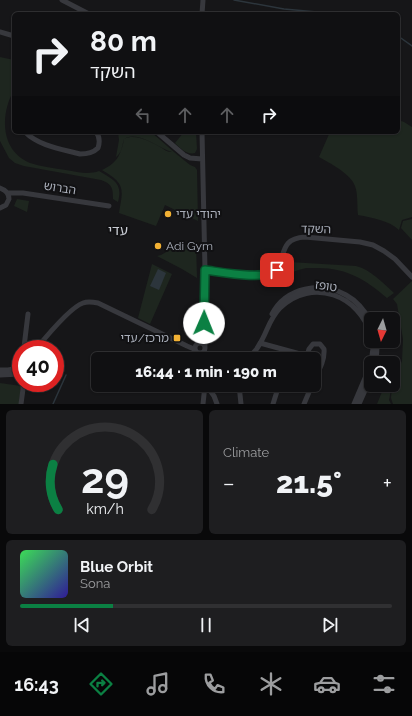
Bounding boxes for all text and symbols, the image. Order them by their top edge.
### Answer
text: 80 m [90,25,157,58]
icon: right [24,28,76,80]
text: השקד [90,61,135,82]
icon: left [132,104,154,126]
icon: ahead [174,104,196,126]
icon: ahead [216,104,238,126]
icon: right [258,104,280,126]
street label: הברוש [43,179,77,197]
place label: יהודי עדי [176,207,221,221]
marker: יהודי עדי [163,209,173,219]
district label: עדי [108,222,128,238]
street label: השקד [301,222,331,236]
place label: Adi Gym [166,239,213,253]
marker: Adi Gym [153,241,163,251]
pin [260,253,294,287]
icon: arrive [266,259,288,281]
street label: טופז [314,278,338,294]
position arrow [183,302,225,344]
north arrow [364,312,400,348]
map controls [364,312,400,392]
place label: מרכז/עדי [120,331,169,345]
marker: מרכז/עדי [172,333,182,343]
speed limit sign: 40 [12,340,64,392]
button: search [364,356,400,392]
text: 16:44 · 1 min · 190 m [135,363,277,381]
text: Climate [223,445,269,460]
text: 29 [81,454,128,503]
text: 21.5° [276,465,342,500]
text: − [223,470,235,496]
text: + [383,470,392,496]
text: km/h [86,501,123,517]
text: Blue Orbit [80,558,153,576]
text: Sona [80,576,110,591]
icon: previous [71,614,93,636]
icon: pause [195,614,217,636]
icon: next [319,614,341,636]
icon: directions [87,670,115,698]
icon: music [144,670,172,698]
icon: phone [200,670,228,698]
icon: climate [257,670,285,698]
icon: car [313,670,341,698]
icon: filters [370,670,398,698]
text: 16:43 [14,674,59,695]

